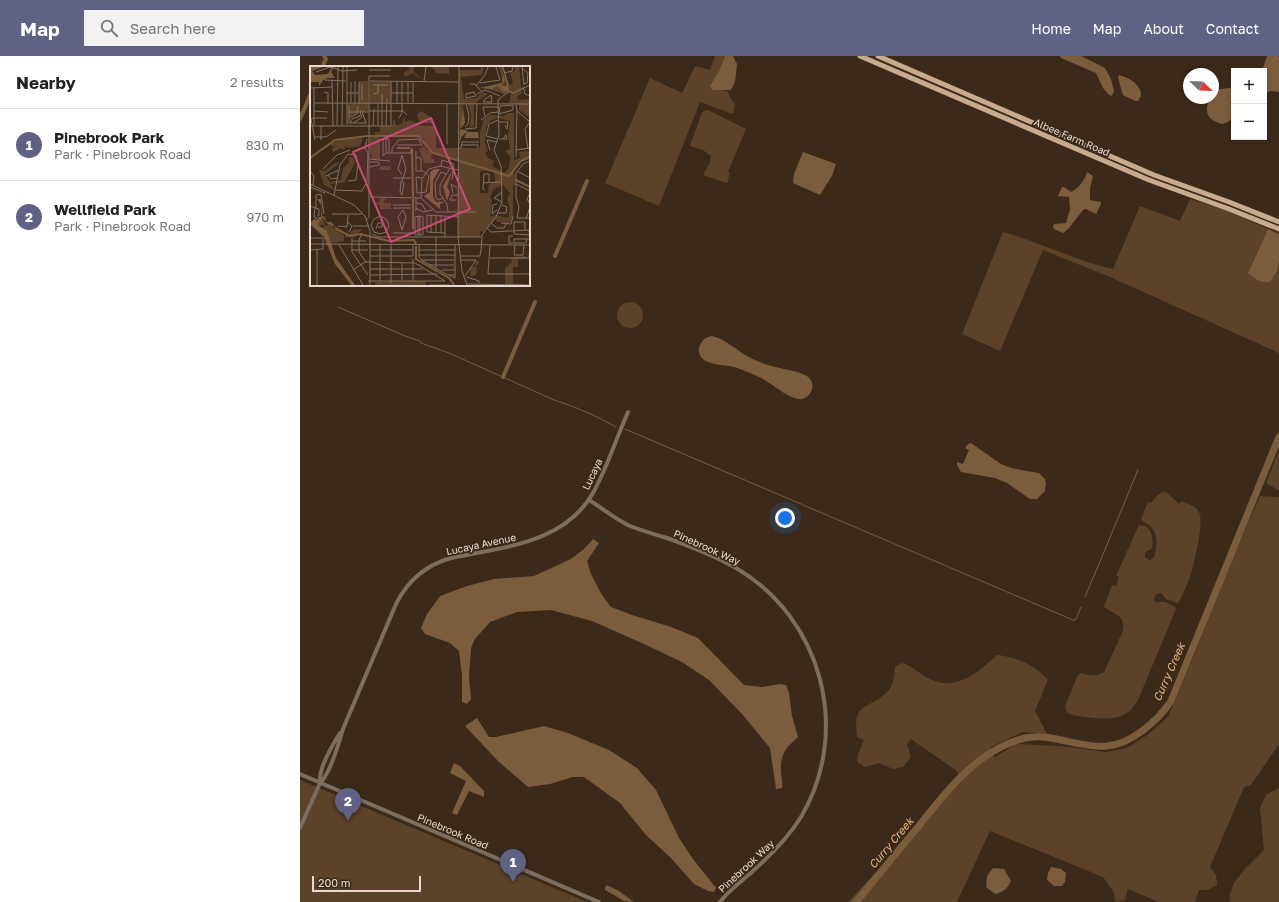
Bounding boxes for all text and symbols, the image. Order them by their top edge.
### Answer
search box [84,10,364,46]
text: Map [20,17,60,40]
icon: search [98,17,120,39]
text: Search here [130,19,216,37]
text: Home [1031,20,1071,37]
text: Map [1093,20,1121,37]
text: About [1143,20,1184,37]
text: Contact [1206,20,1259,37]
inset map [310,66,530,286]
north arrow [1183,68,1219,104]
map controls [1231,68,1267,140]
button: + [1231,68,1267,104]
text: Nearby [16,72,76,93]
text: 2 results [230,74,284,90]
button: − [1231,104,1267,140]
street label: Albee Farm Road [1032,116,1112,158]
text: Pinebrook Park [54,128,164,146]
text: 1 [26,137,32,153]
text: 830 m [246,137,284,153]
text: Park · Pinebrook Road [54,146,191,162]
text: Wellfield Park [54,200,156,218]
text: 2 [25,209,33,225]
text: 970 m [246,209,284,225]
text: Park · Pinebrook Road [54,218,191,234]
street label: Lucaya [580,456,604,492]
your location [775,508,795,528]
street label: Pinebrook Way [672,527,742,567]
street label: Lucaya Avenue [445,531,517,557]
water label: Curry Creek [1150,639,1189,703]
pin: 2 [335,788,361,821]
street label: Pinebrook Road [416,811,490,851]
water label: Curry Creek [866,813,918,871]
street label: Pinebrook Way [716,837,777,895]
pin: 1 [500,849,526,882]
scale bar [312,874,421,893]
text: 200 m [318,876,351,889]

